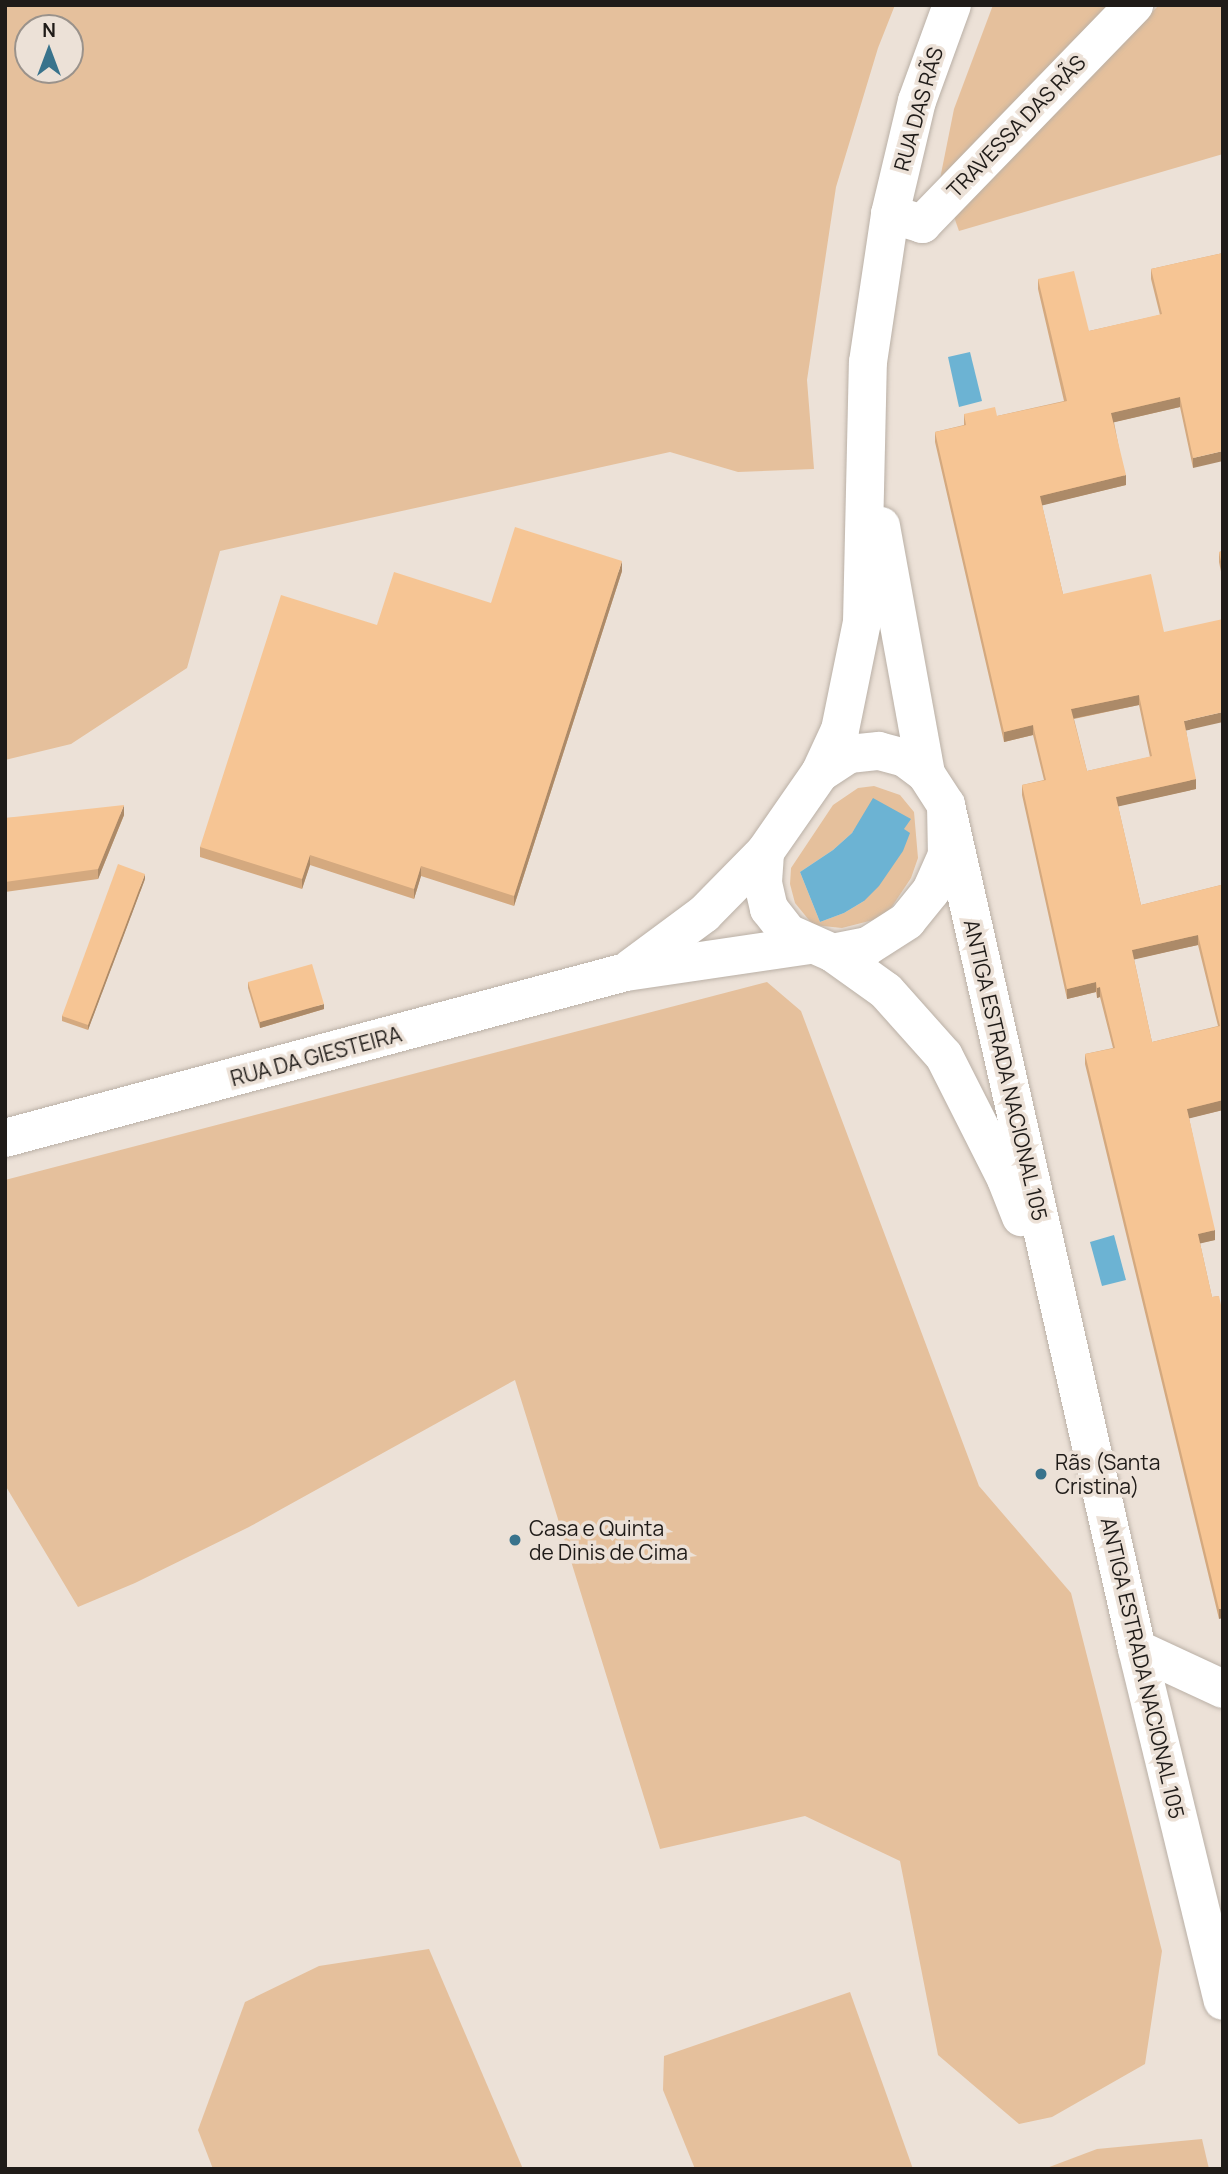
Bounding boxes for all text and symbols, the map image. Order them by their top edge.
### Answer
north arrow [14,14,84,84]
text: N [42,17,56,43]
street label: RUA DAS RÃS [888,44,948,174]
street label: TRAVESSA DAS RÃS [942,50,1090,202]
street label: ANTIGA ESTRADA NACIONAL 105 [959,916,1053,1224]
street label: RUA DA GIESTEIRA [228,1021,404,1091]
place label: Rãs (Santa Cristina) [1055,1449,1160,1499]
marker: Rãs (Santa Cristina) [1033,1466,1049,1482]
street label: ANTIGA ESTRADA NACIONAL 105 [1096,1514,1190,1822]
place label: Casa e Quinta de Dinis de Cima [529,1515,688,1565]
marker: Casa e Quinta de Dinis de Cima [507,1532,523,1548]

